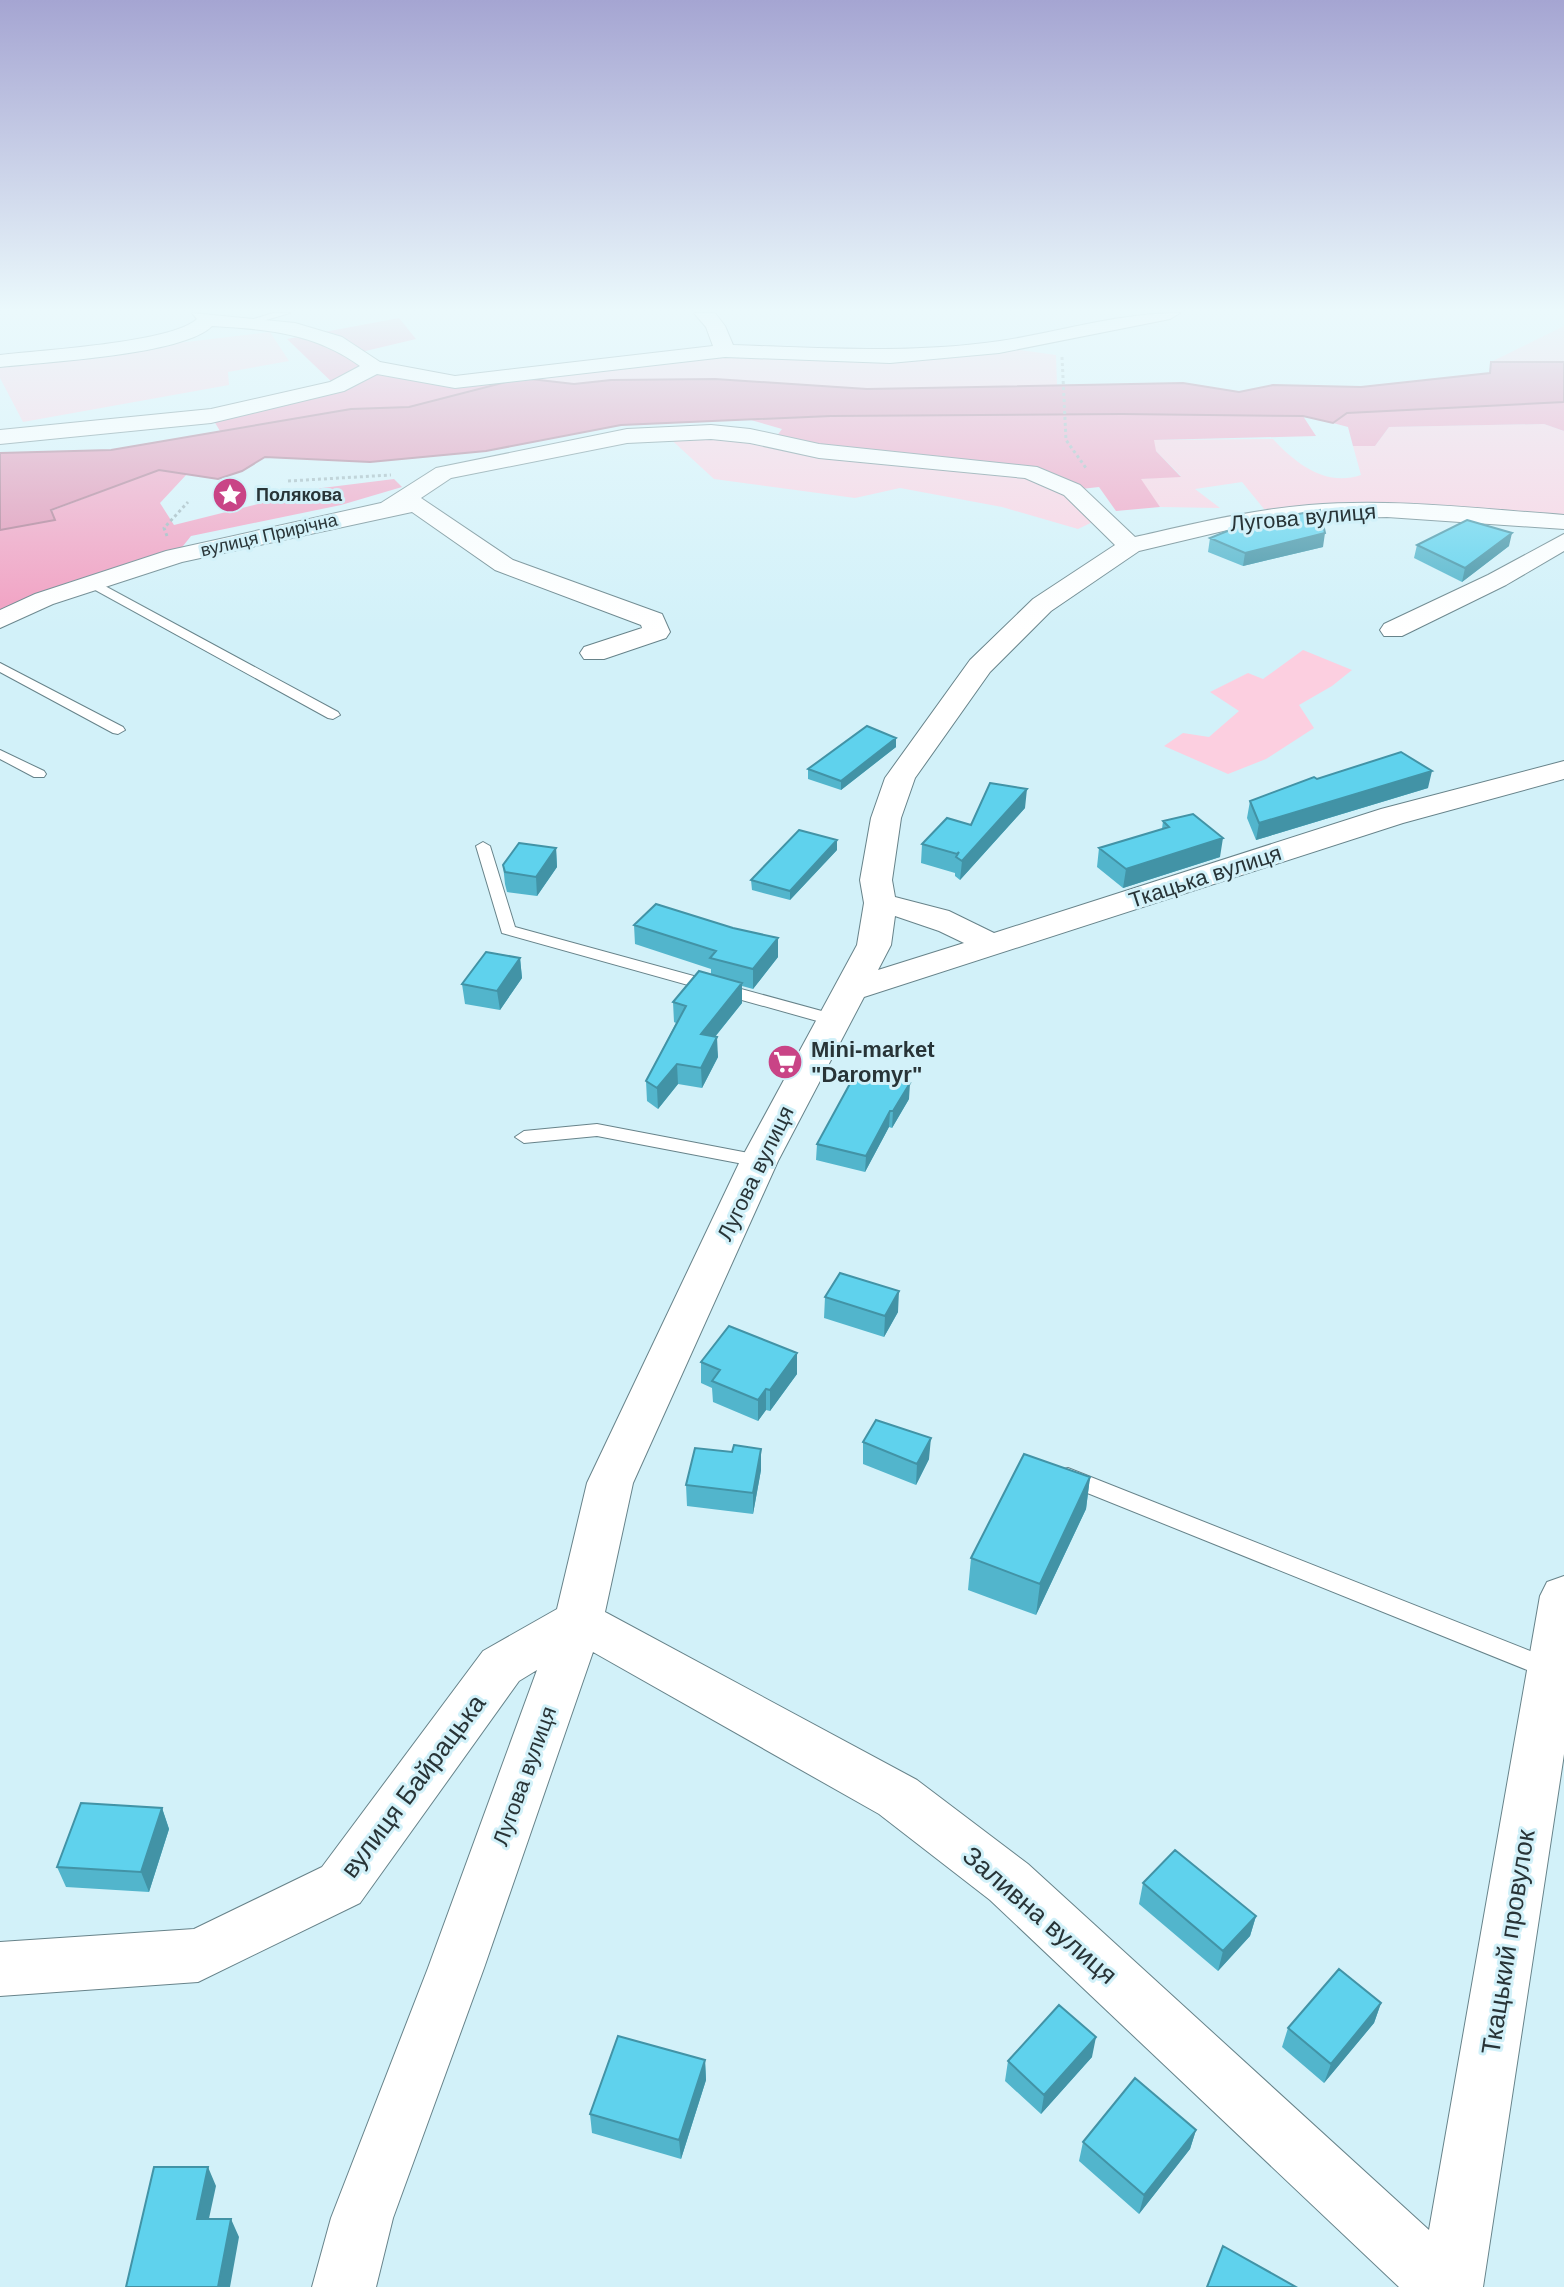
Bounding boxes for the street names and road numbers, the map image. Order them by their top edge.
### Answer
street label: Лугова вулиця [1229,499,1377,536]
street label: вулиця Прирічна [199,509,340,560]
street label: Ткацька вулиця [1126,840,1284,913]
street label: Лугова вулиця [712,1102,799,1245]
street label: вулиця Байрацька [334,1688,492,1883]
street label: Лугова вулиця [488,1703,561,1849]
street label: Ткацький провулок [1475,1827,1541,2057]
street label: Заливна вулиця [957,1840,1123,1990]

